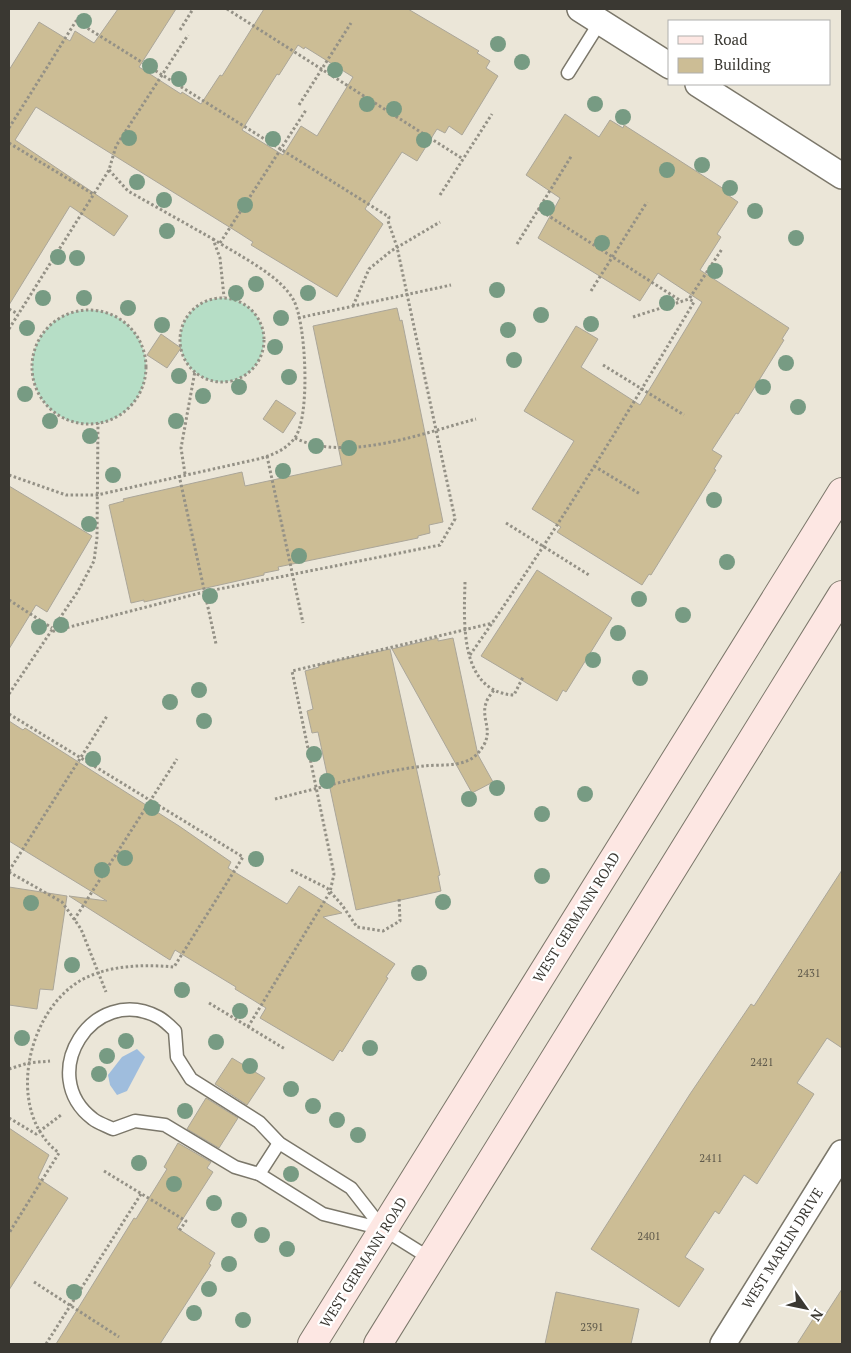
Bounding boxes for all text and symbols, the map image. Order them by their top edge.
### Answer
legend [668,20,831,85]
text: Road [714,29,747,49]
text: Building [714,54,772,74]
street label: WEST GERMANN ROAD [528,848,624,986]
house number: 2431 [797,966,821,980]
house number: 2421 [750,1055,774,1069]
house number: 2411 [699,1151,723,1165]
street label: WEST MARLIN DRIVE [737,1184,827,1312]
street label: WEST GERMANN ROAD [315,1193,411,1331]
house number: 2401 [637,1229,661,1243]
north arrow [781,1283,831,1333]
text: N [806,1306,828,1325]
house number: 2391 [580,1320,604,1334]

